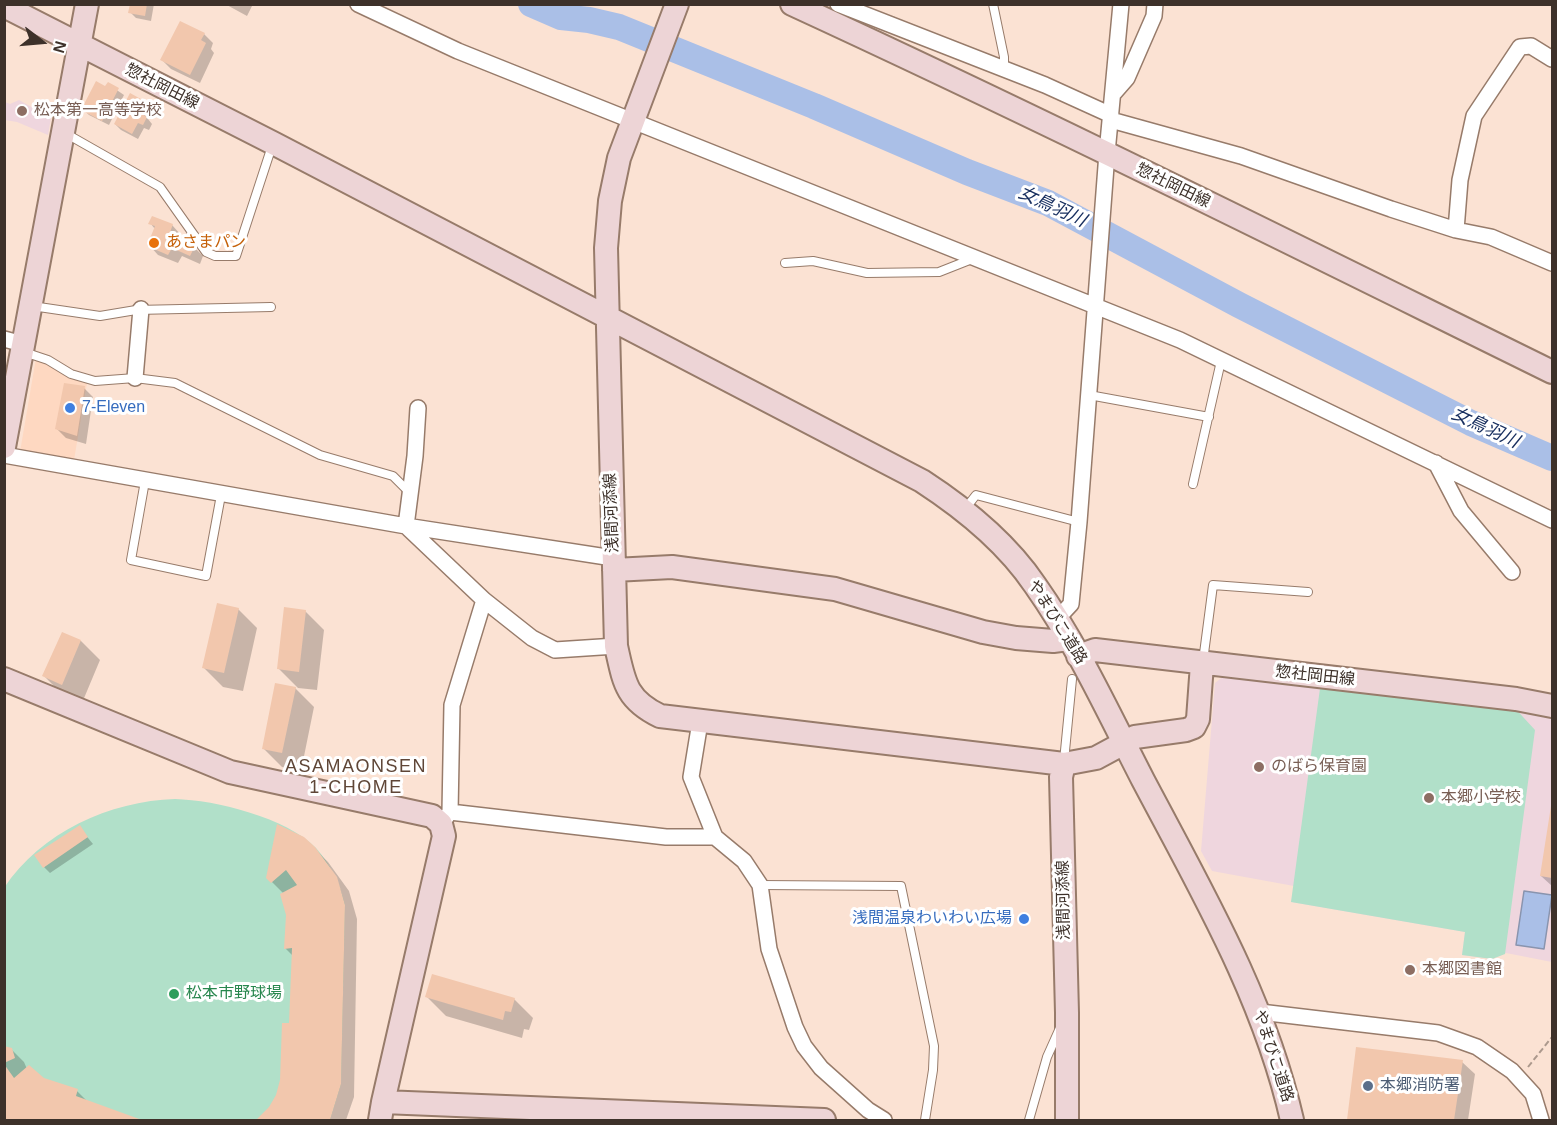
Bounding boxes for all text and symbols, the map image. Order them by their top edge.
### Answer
north arrow [12,12,72,72]
text: N [50,39,70,55]
street label: 惣社岡田線 [122,60,202,114]
place label: 松本第一高等学校 [34,101,162,121]
marker: 松本第一高等学校 [15,104,29,118]
street label: 惣社岡田線 [1133,160,1213,212]
water label: 女鳥羽川 [1015,182,1089,232]
place label: あさまパン [166,233,246,253]
marker: あさまパン [147,236,161,250]
place label: 7-Eleven [82,398,145,418]
marker: 7-Eleven [63,401,77,415]
water label: 女鳥羽川 [1448,403,1522,453]
street label: 浅間河添線 [601,473,623,553]
street label: やまびこ道路 [1023,576,1091,668]
street label: 惣社岡田線 [1274,662,1356,690]
district label: ASAMAONSEN 1-CHOME [285,756,427,798]
place label: のばら保育園 [1271,757,1367,777]
marker: のばら保育園 [1252,760,1266,774]
place label: 本郷小学校 [1441,788,1521,808]
marker: 本郷小学校 [1422,791,1436,805]
street label: 浅間河添線 [1054,860,1074,940]
place label: 浅間温泉わいわい広場 [852,909,1012,929]
marker: 浅間温泉わいわい広場 [1017,912,1031,926]
place label: 本郷図書館 [1422,960,1502,980]
marker: 本郷図書館 [1403,963,1417,977]
place label: 松本市野球場 [186,984,282,1004]
marker: 松本市野球場 [167,987,181,1001]
street label: やまびこ道路 [1249,1007,1297,1105]
place label: 本郷消防署 [1380,1076,1460,1096]
marker: 本郷消防署 [1361,1079,1375,1093]

